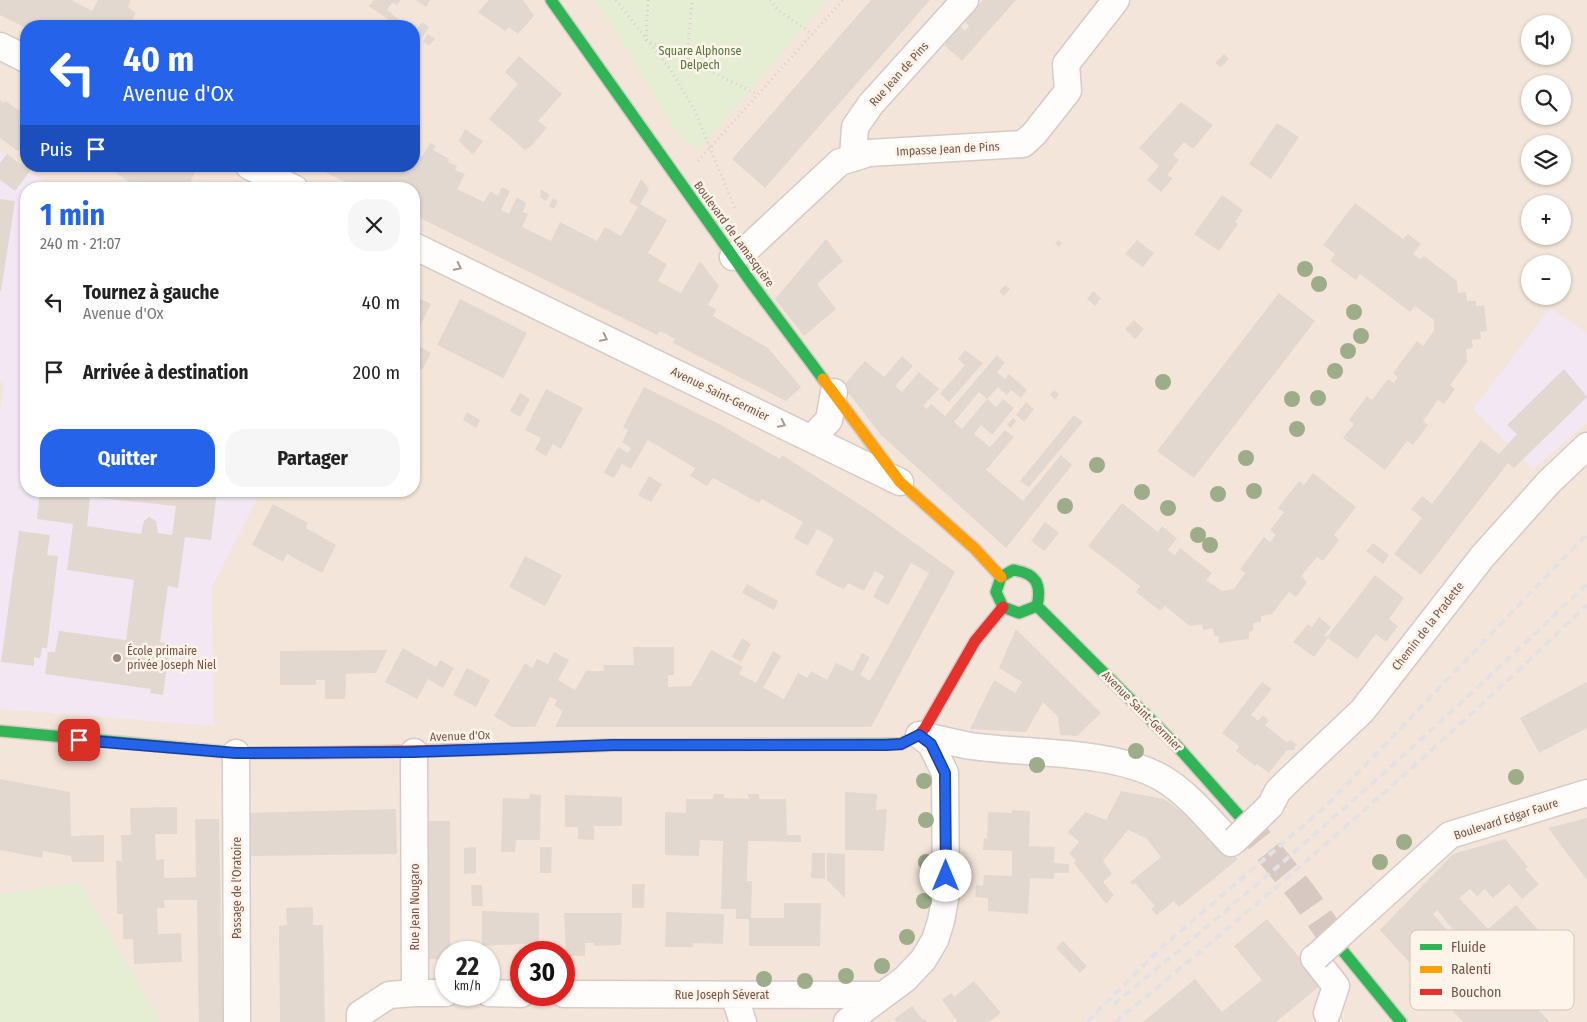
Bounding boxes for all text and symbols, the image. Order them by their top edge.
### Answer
map controls [1521,15,1571,305]
button: sound [1521,15,1571,65]
text: 40 m [123,38,194,80]
street label: Rue Jean de Pins [866,39,932,109]
icon: left [40,40,105,105]
park label: Square Alphonse Delpech [658,44,742,72]
button: search [1521,75,1571,125]
text: Avenue d'Ox [123,80,234,107]
icon: arrive [82,135,110,163]
button: layers [1521,135,1571,185]
text: Puis [40,138,72,161]
street label: Impasse Jean de Pins [896,139,1000,159]
street label: Boulevard de Lamasquère [691,178,777,290]
button: + [1521,195,1571,245]
text: 1 min [40,197,105,233]
button: close [348,199,400,251]
text: 240 m · 21:07 [40,234,121,253]
button: − [1521,255,1571,305]
one-way arrow [453,261,462,271]
text: Tournez à gauche [83,281,219,304]
icon: left [40,288,68,316]
text: 40 m [362,291,400,314]
text: Avenue d'Ox [83,304,164,323]
one-way arrow [599,332,608,342]
icon: arrive [40,358,68,386]
text: Arrivée à destination [83,361,249,384]
text: 200 m [353,361,400,384]
street label: Avenue Saint-Germier [669,364,772,424]
one-way arrow [777,418,786,428]
button: Quitter [40,429,215,487]
button: Partager [225,429,400,487]
street label: Chemin de la Pradette [1389,579,1467,673]
place label: École primaire privée Joseph Niel [127,643,216,672]
marker: École primaire privée Joseph Niel [111,652,123,664]
street label: Avenue Saint-Germier [1099,668,1185,754]
pin [58,719,100,761]
icon: arrive [65,726,93,754]
street label: Avenue d'Ox [430,728,491,744]
street label: Boulevard Edgar Faure [1452,795,1560,842]
street label: Passage de l'Oratoire [230,837,244,939]
position arrow [919,849,971,901]
street label: Rue Jean Nougaro [408,863,422,951]
legend [1410,930,1574,1010]
text: Fluide [1451,939,1486,956]
speed limit sign: 30 [510,941,575,1006]
text: 22 [456,952,479,982]
text: Ralenti [1451,961,1491,978]
text: km/h [454,979,481,993]
text: Bouchon [1451,984,1501,1001]
street label: Rue Joseph Séverat [675,988,769,1002]

